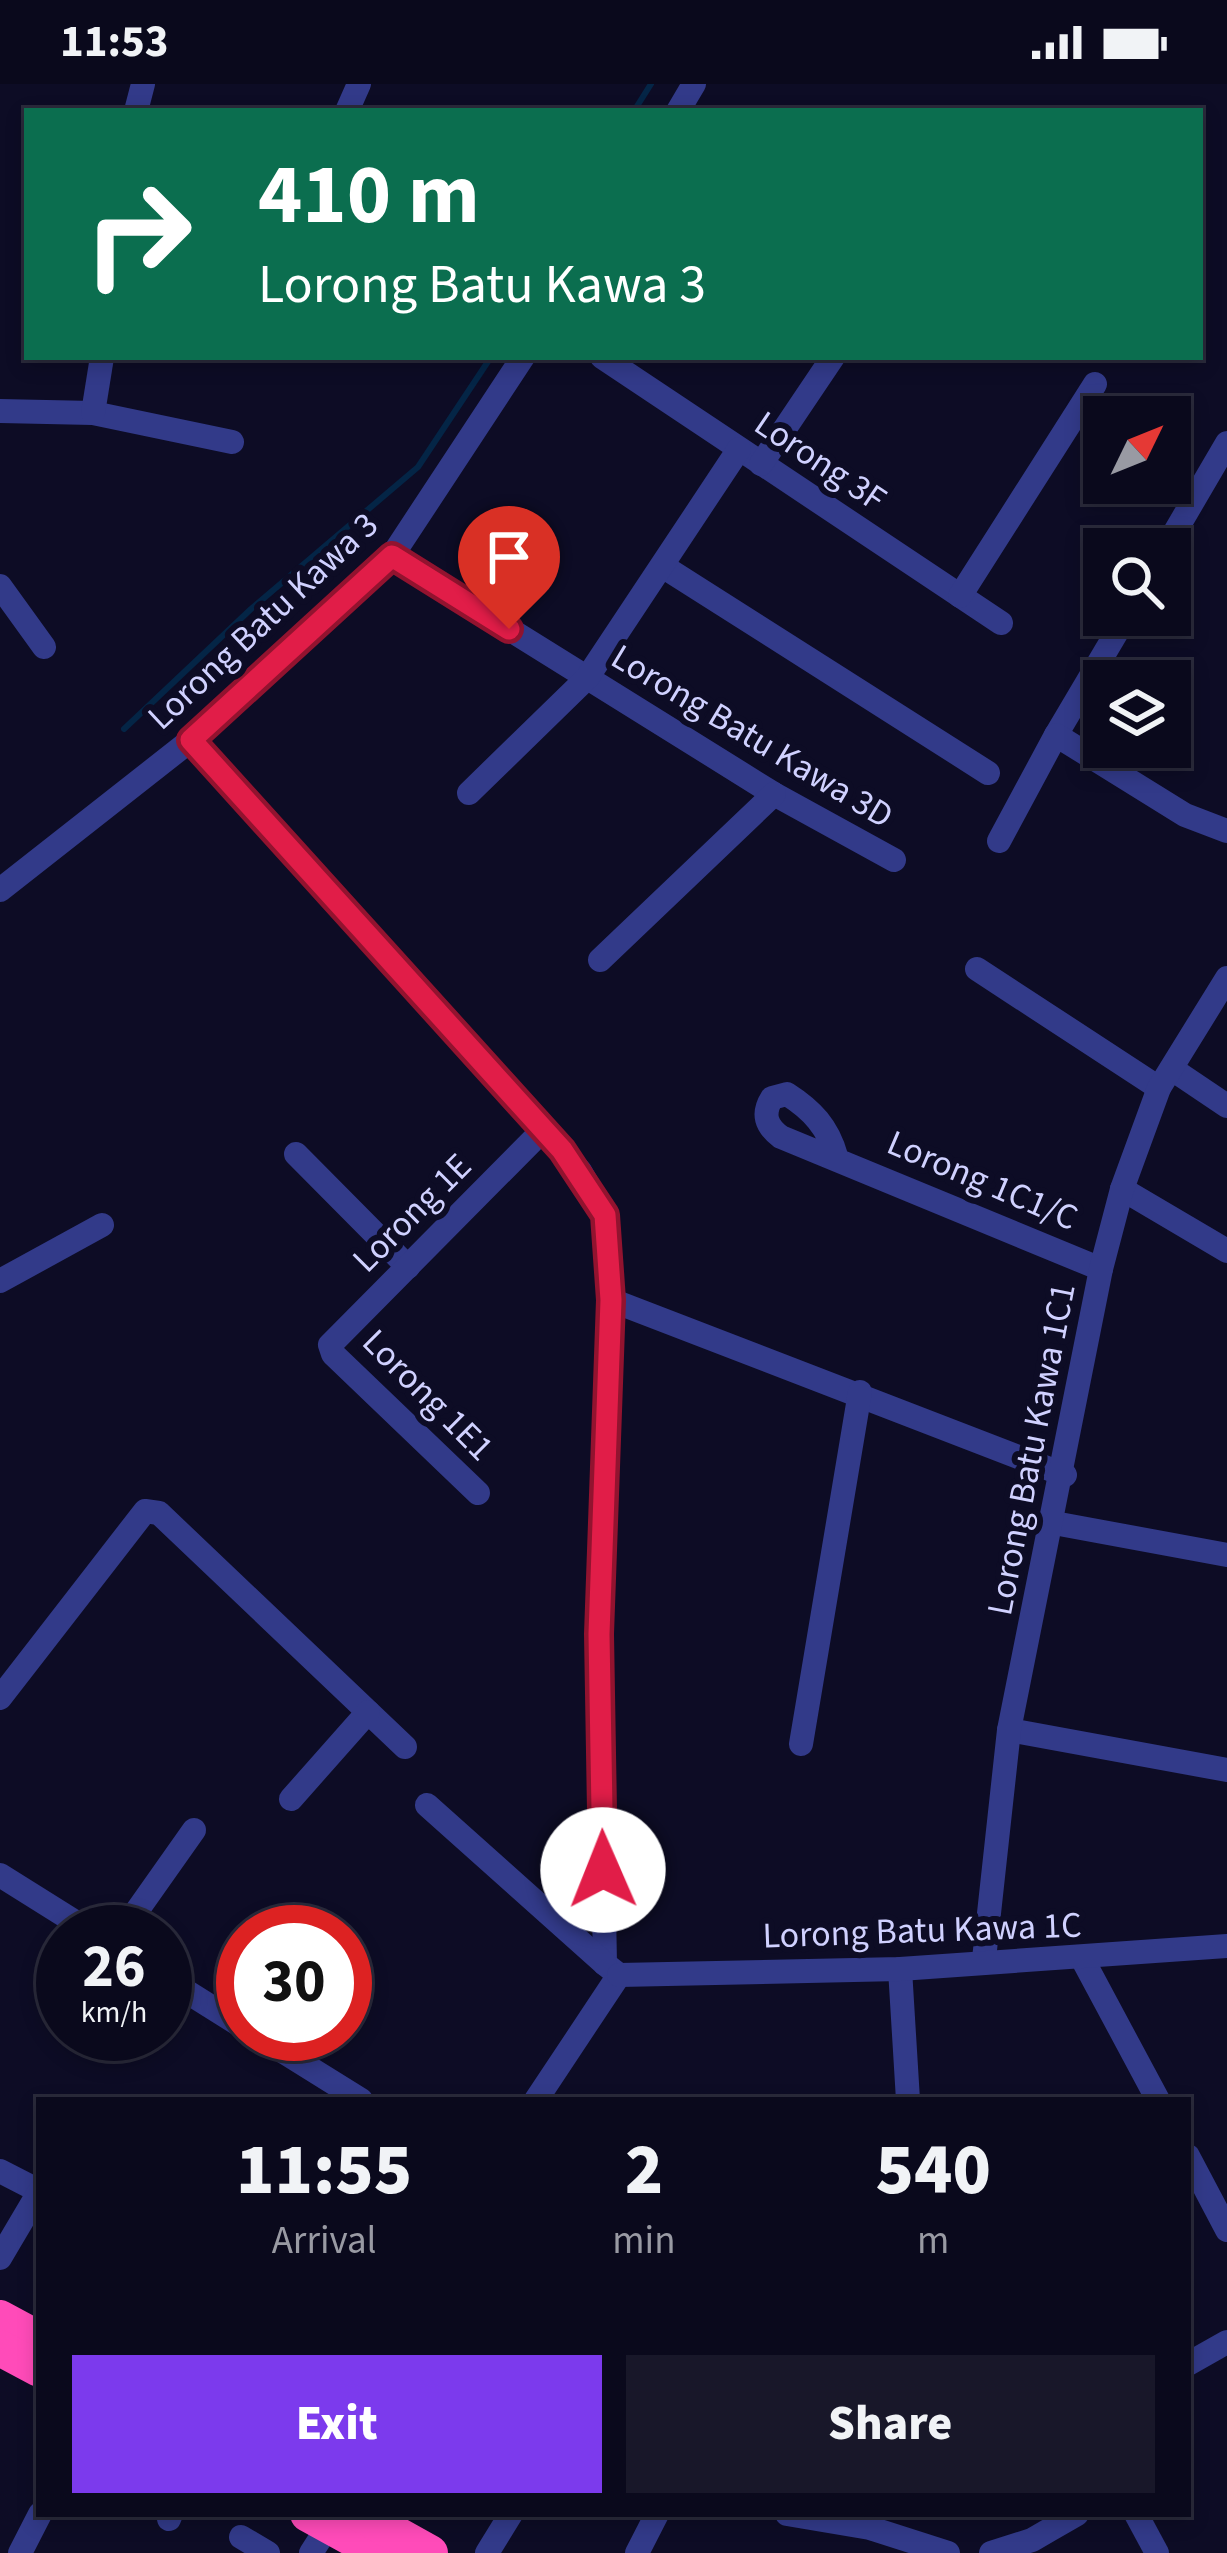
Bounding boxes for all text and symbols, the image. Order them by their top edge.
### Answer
text: 11:53 [60,10,169,74]
text: 410 m [258,136,480,256]
icon: right [60,156,216,312]
text: Lorong Batu Kawa 3 [258,247,706,324]
north arrow [1083,396,1191,504]
map controls [1083,396,1191,768]
street label: Lorong 3F [744,398,896,524]
street label: Lorong Batu Kawa 3 [136,501,390,742]
pin [458,506,560,629]
icon: arrive [476,524,542,590]
button: search [1083,528,1191,636]
street label: Lorong Batu Kawa 3D [602,632,903,841]
button: layers [1083,660,1191,768]
street label: Lorong 1C1/C [879,1117,1086,1243]
street label: Lorong 1E [341,1142,483,1284]
street label: Lorong Batu Kawa 1C1 [974,1279,1089,1620]
street label: Lorong 1E1 [351,1318,505,1472]
position arrow [540,1807,666,1933]
street label: Lorong Batu Kawa 1C [762,1899,1083,1962]
speed limit sign: 30 [216,1905,372,2061]
text: 26 [82,1925,146,2010]
text: km/h [81,1991,147,2034]
text: 11:55 [236,2119,412,2222]
text: 2 [625,2119,663,2222]
text: 540 [876,2119,991,2222]
text: Arrival [272,2213,377,2269]
text: min [612,2213,676,2269]
text: m [917,2213,949,2269]
button: Exit [72,2355,602,2493]
button: Share [626,2355,1155,2493]

